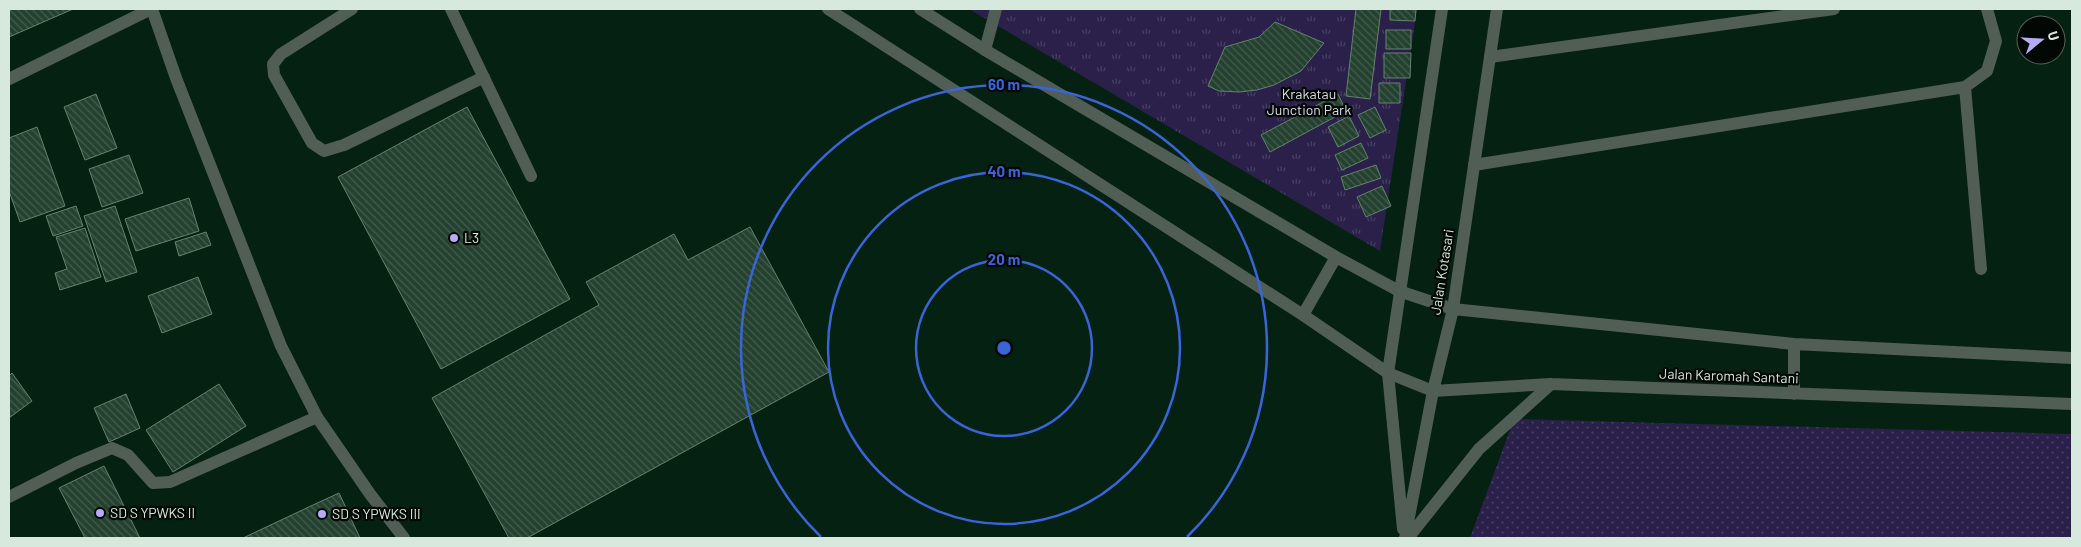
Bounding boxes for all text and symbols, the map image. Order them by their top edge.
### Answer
north arrow [2016,15,2066,65]
text: U [2044,29,2063,43]
text: 60 m [988,75,1020,93]
park label: Krakatau Junction Park [1267,85,1351,118]
text: 40 m [987,162,1021,180]
street label: Jalan Kotasari [1426,228,1457,316]
place label: L3 [464,229,479,246]
marker: L3 [448,232,460,244]
text: 20 m [988,250,1020,268]
centre of rings [995,339,1013,357]
street label: Jalan Karomah Santani [1659,365,1799,386]
place label: SD S YPWKS II [110,504,195,521]
place label: SD S YPWKS III [332,505,421,522]
marker: SD S YPWKS II [94,507,106,519]
marker: SD S YPWKS III [316,508,328,520]

